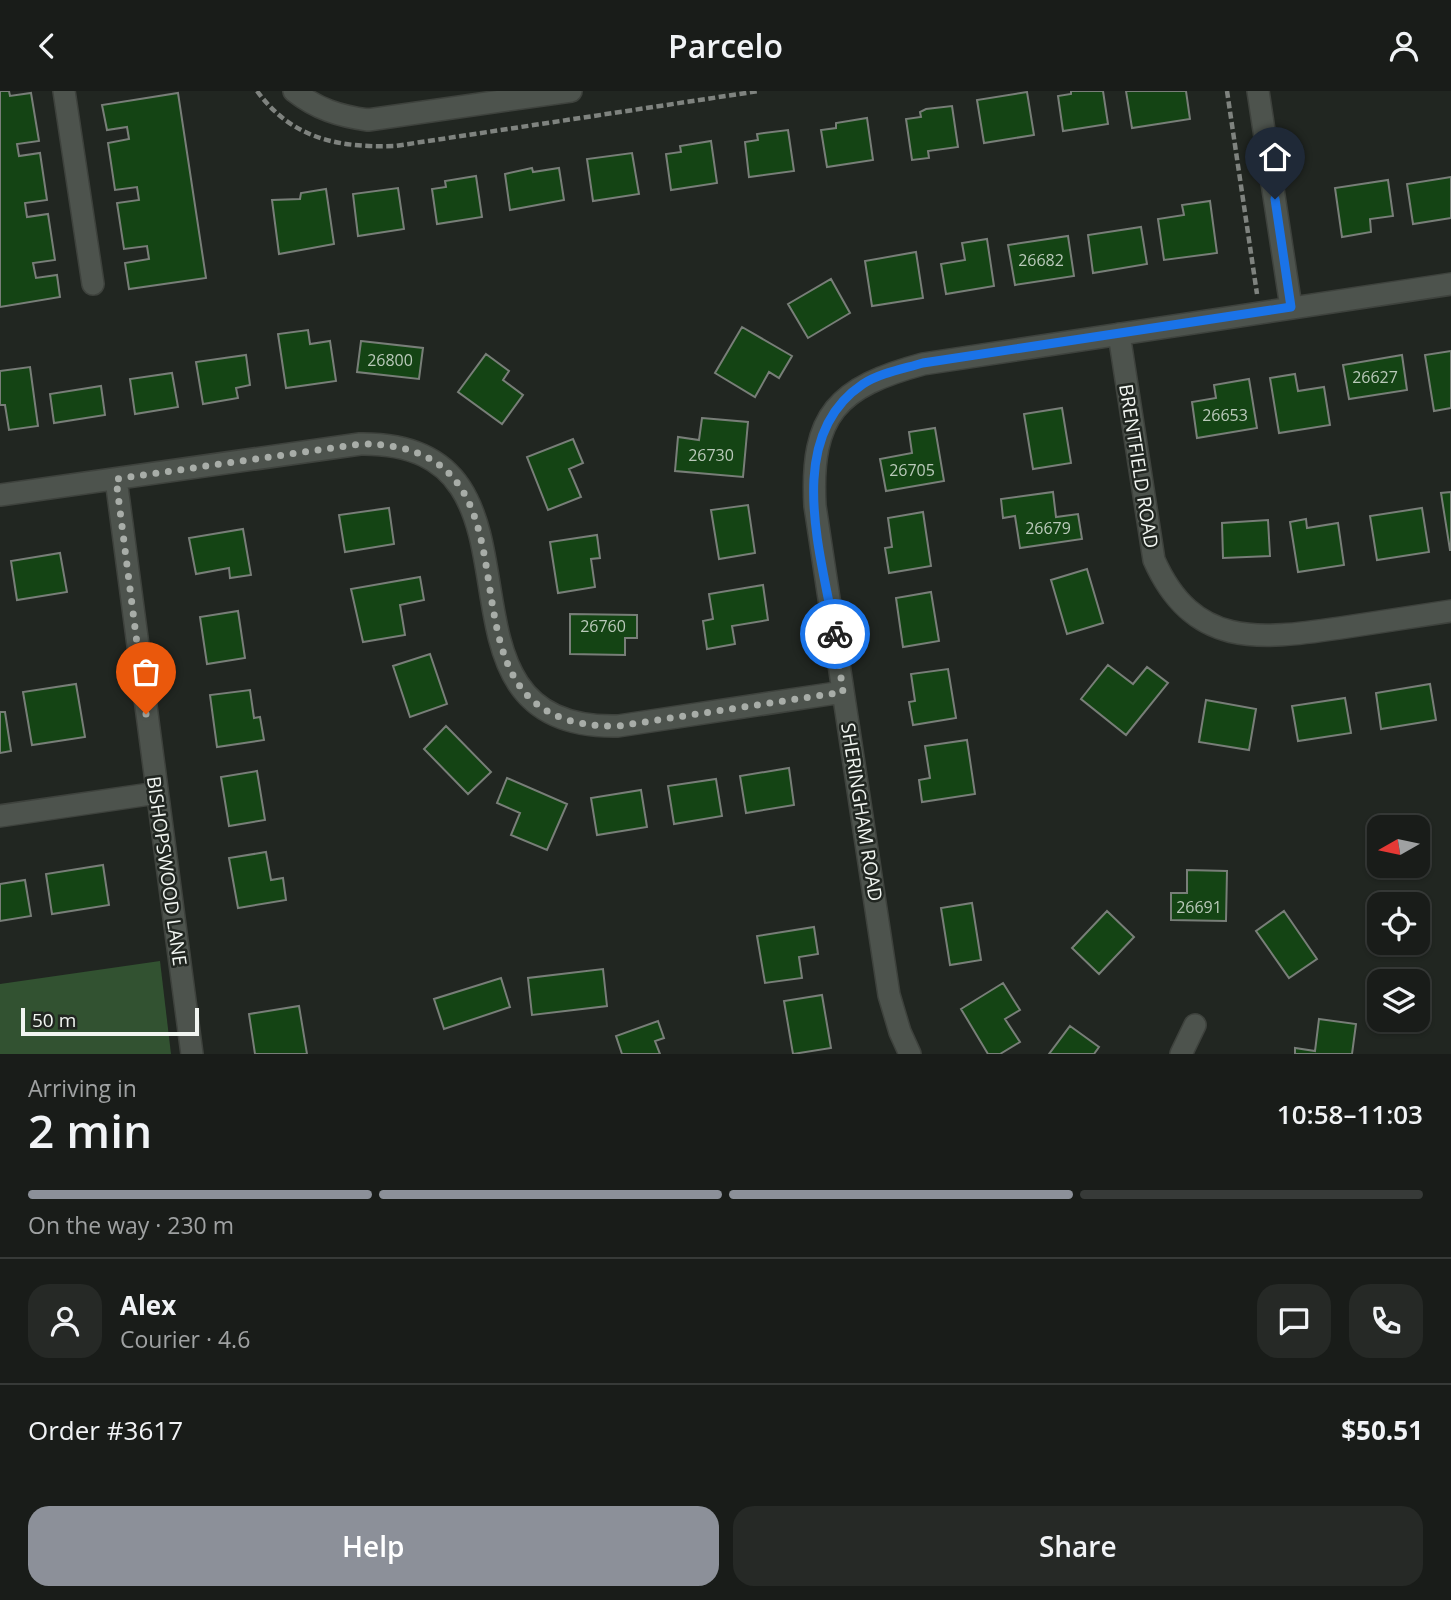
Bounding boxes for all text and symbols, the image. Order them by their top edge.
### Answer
text: Parcelo [668,24,783,67]
icon: back [28,27,66,65]
icon: person [1385,27,1423,65]
pin [1245,127,1305,199]
icon: home [1256,138,1294,176]
house number: 26682 [1018,249,1064,271]
house number: 26800 [367,349,413,371]
house number: 26627 [1352,366,1398,388]
street label: BRENTFIELD ROAD [1113,382,1165,550]
house number: 26653 [1202,404,1248,426]
house number: 26730 [688,444,734,466]
house number: 26705 [889,459,935,481]
house number: 26679 [1025,517,1071,539]
courier [800,599,870,669]
house number: 26760 [580,615,626,637]
icon: bike [816,615,854,653]
pin [116,642,176,714]
icon: bag [127,653,165,691]
street label: SHERINGHAM ROAD [835,721,889,903]
street label: BISHOPSWOOD LANE [141,774,193,968]
north arrow [1367,815,1430,879]
map controls [1367,815,1430,1032]
button: locate [1367,892,1430,955]
house number: 26691 [1176,896,1222,918]
button: layers [1367,969,1430,1032]
scale bar [21,1005,200,1037]
text: 50 m [32,1007,76,1033]
text: Arriving in [28,1072,137,1104]
text: 10:58–11:03 [1277,1096,1423,1132]
text: 2 min [28,1099,152,1161]
text: On the way · 230 m [28,1209,234,1241]
button: person [28,1284,102,1358]
button: chat [1257,1284,1331,1358]
button: phone [1349,1284,1423,1358]
text: Alex [120,1287,176,1323]
text: Courier · 4.6 [120,1323,250,1355]
text: Order #3617 [28,1412,183,1448]
text: $50.51 [1341,1412,1423,1448]
button: Help [28,1506,719,1586]
button: Share [733,1506,1423,1586]

